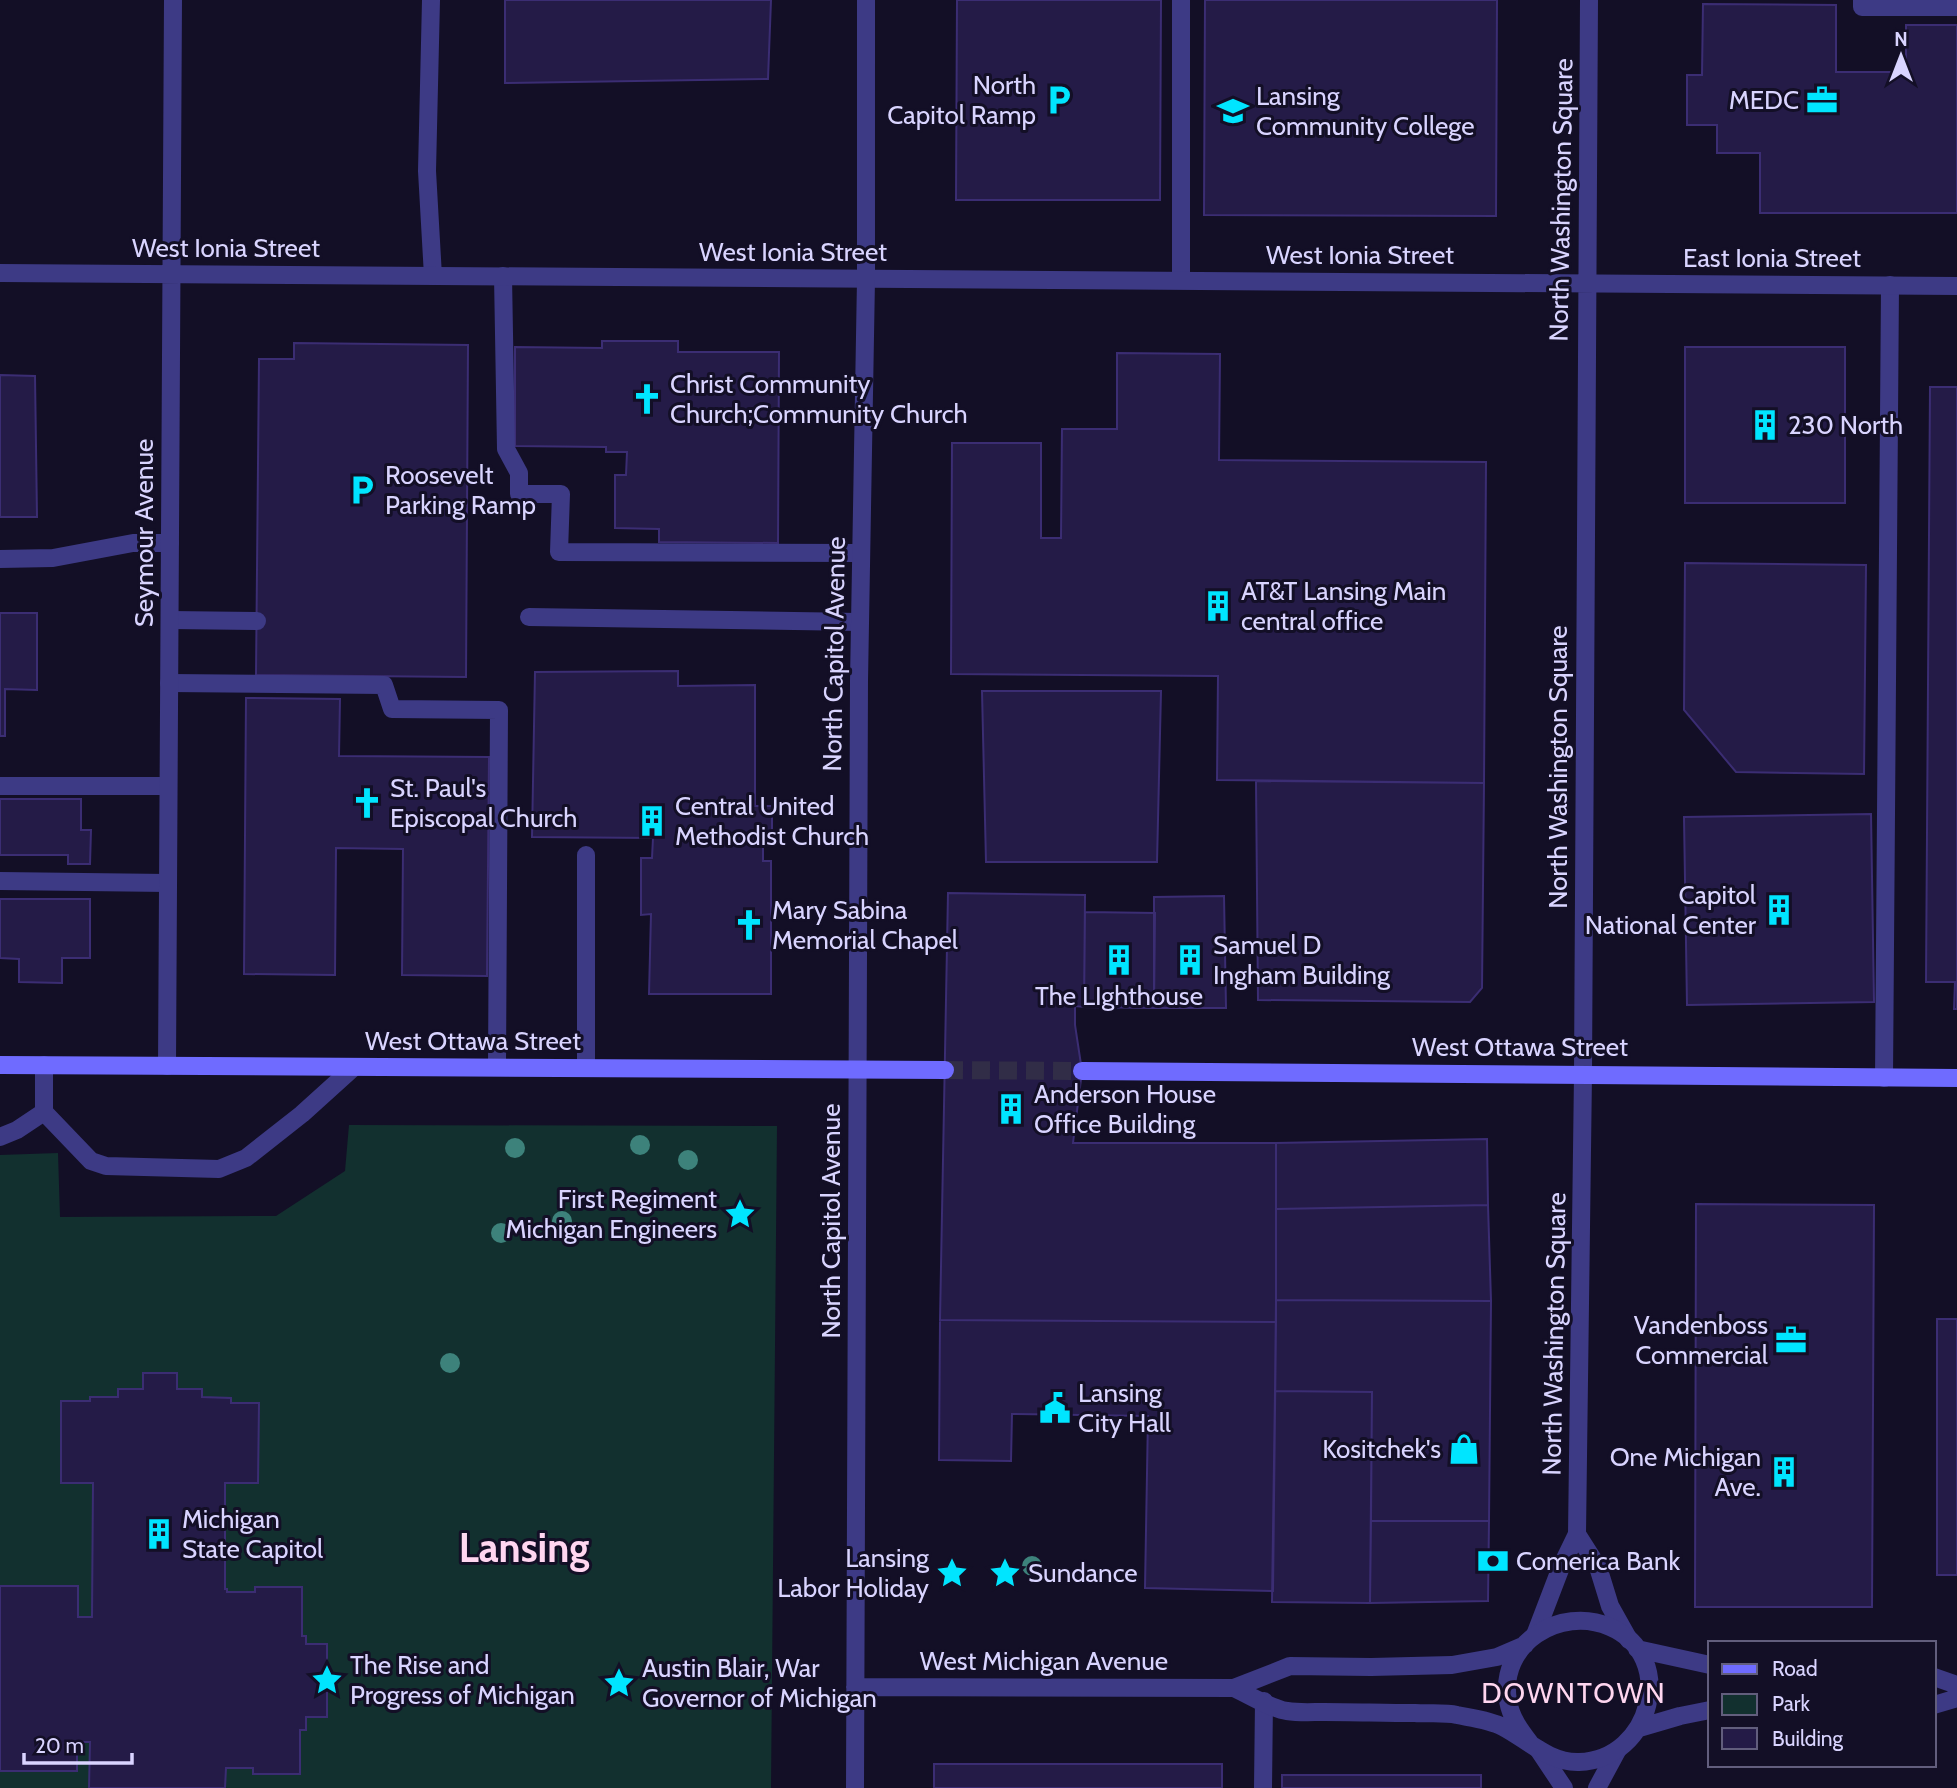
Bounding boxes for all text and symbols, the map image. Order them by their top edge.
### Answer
north arrow [1866,21,1936,91]
text: N [1894,28,1908,51]
street label: North Washington Square [1543,58,1579,342]
place label: North Capitol Ramp [887,69,1036,131]
place label: Lansing Community College [1256,80,1475,142]
parking icon: North Capitol Ramp [1042,83,1076,117]
office icon: MEDC [1805,83,1839,117]
place label: MEDC [1729,84,1799,116]
school or university icon: Lansing Community College [1216,94,1250,128]
street label: West Ionia Street [132,232,320,264]
street label: West Ionia Street [699,236,887,268]
street label: West Ionia Street [1266,239,1454,271]
street label: East Ionia Street [1683,242,1861,274]
place label: Christ Community Church;Community Church [670,368,968,430]
church icon: Christ Community Church;Community Church [630,382,664,416]
building icon: 230 North [1748,408,1782,442]
place label: 230 North [1788,409,1903,441]
street label: Seymour Avenue [128,439,160,627]
place label: Roosevelt Parking Ramp [385,459,536,521]
parking icon: Roosevelt Parking Ramp [345,473,379,507]
street label: North Capitol Avenue [816,536,852,772]
place label: AT&T Lansing Main central office [1241,575,1446,637]
building icon: AT&T Lansing Main central office [1201,589,1235,623]
street label: North Washington Square [1542,625,1574,909]
place label: St. Paul's Episcopal Church [390,772,577,834]
church icon: St. Paul's Episcopal Church [350,786,384,820]
place label: Central United Methodist Church [675,790,869,852]
building icon: Central United Methodist Church [635,804,669,838]
place label: Capitol National Center [1585,879,1757,941]
building icon: Capitol National Center [1762,893,1796,927]
place label: Mary Sabina Memorial Chapel [772,894,958,956]
church icon: Mary Sabina Memorial Chapel [732,908,766,942]
place label: Samuel D Ingham Building [1213,929,1391,991]
building icon: The LIghthouse [1102,943,1136,977]
building icon: Samuel D Ingham Building [1173,943,1207,977]
place label: The LIghthouse [1035,980,1203,1012]
street label: West Ottawa Street [365,1025,581,1057]
street label: West Ottawa Street [1412,1031,1628,1063]
place label: Anderson House Office Building [1034,1078,1216,1140]
building icon: Anderson House Office Building [994,1092,1028,1126]
street label: North Capitol Avenue [815,1103,847,1339]
place label: First Regiment Michigan Engineers [506,1183,717,1245]
street label: North Washington Square [1536,1192,1572,1476]
place icon: First Regiment Michigan Engineers [723,1197,757,1231]
place label: Vandenboss Commercial [1634,1309,1768,1371]
office icon: Vandenboss Commercial [1774,1323,1808,1357]
place label: Lansing City Hall [1078,1377,1171,1439]
public building icon: Lansing City Hall [1038,1391,1072,1425]
shop icon: Kositchek's [1447,1432,1481,1466]
place label: Kositchek's [1322,1433,1441,1465]
place label: One Michigan Ave. [1610,1441,1761,1503]
building icon: One Michigan Ave. [1767,1455,1801,1489]
place label: Michigan State Capitol [182,1503,323,1565]
building icon: Michigan State Capitol [142,1517,176,1551]
district label: Lansing [459,1523,589,1572]
place label: Lansing Labor Holiday [777,1542,930,1604]
bank icon: Comerica Bank [1476,1544,1510,1578]
place label: Comerica Bank [1516,1545,1680,1577]
place icon: Lansing Labor Holiday [935,1556,969,1590]
place icon: Sundance [988,1556,1022,1590]
place label: Sundance [1028,1557,1138,1589]
legend [1708,1641,1936,1767]
street label: West Michigan Avenue [920,1645,1168,1677]
place label: The Rise and Progress of Michigan [350,1649,575,1711]
place label: Austin Blair, War Governor of Michigan [642,1652,877,1714]
text: Road [1772,1656,1818,1681]
place icon: The Rise and Progress of Michigan [310,1663,344,1697]
place icon: Austin Blair, War Governor of Michigan [602,1666,636,1700]
district label: DOWNTOWN [1481,1676,1667,1710]
text: Park [1772,1691,1810,1716]
scale bar [24,1722,133,1766]
text: Building [1772,1726,1844,1751]
text: 20 m [35,1733,84,1758]

